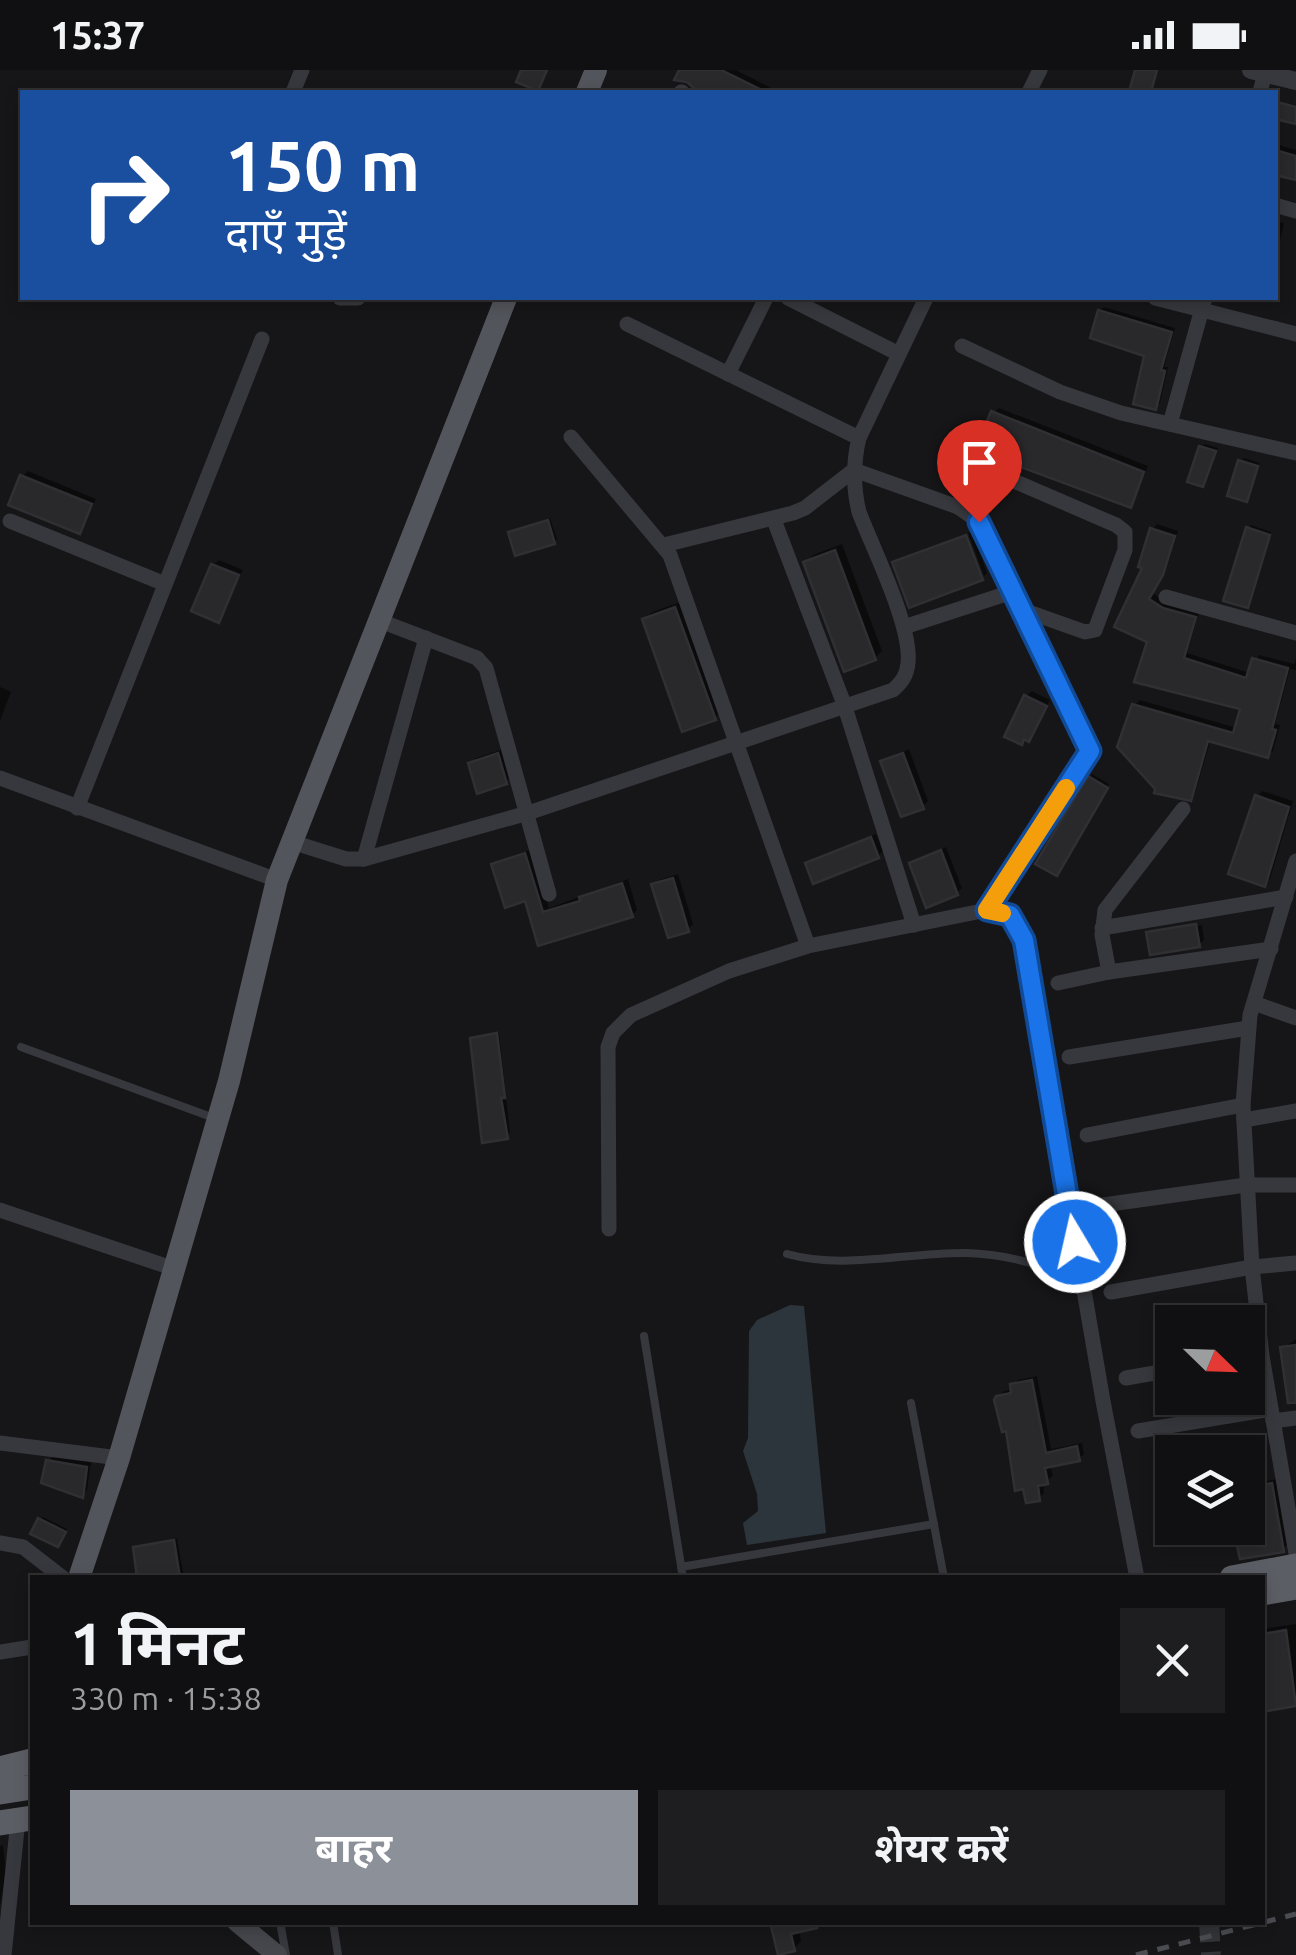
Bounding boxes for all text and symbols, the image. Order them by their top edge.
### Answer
text: 15:37 [50,14,145,56]
text: 150 m [225,126,420,204]
icon: right [60,130,190,260]
text: दाएँ मुड़ें [225,208,347,259]
pin [937,420,1022,523]
icon: arrive [952,435,1007,490]
position arrow [1023,1190,1127,1294]
north arrow [1155,1305,1265,1415]
map controls [1155,1305,1265,1545]
button: layers [1155,1435,1265,1545]
button: close [1120,1608,1225,1713]
text: 1 मिनट [70,1609,244,1676]
text: 330 m · 15:38 [70,1680,262,1716]
button: बाहर [70,1790,638,1905]
button: शेयर करें [658,1790,1225,1905]

